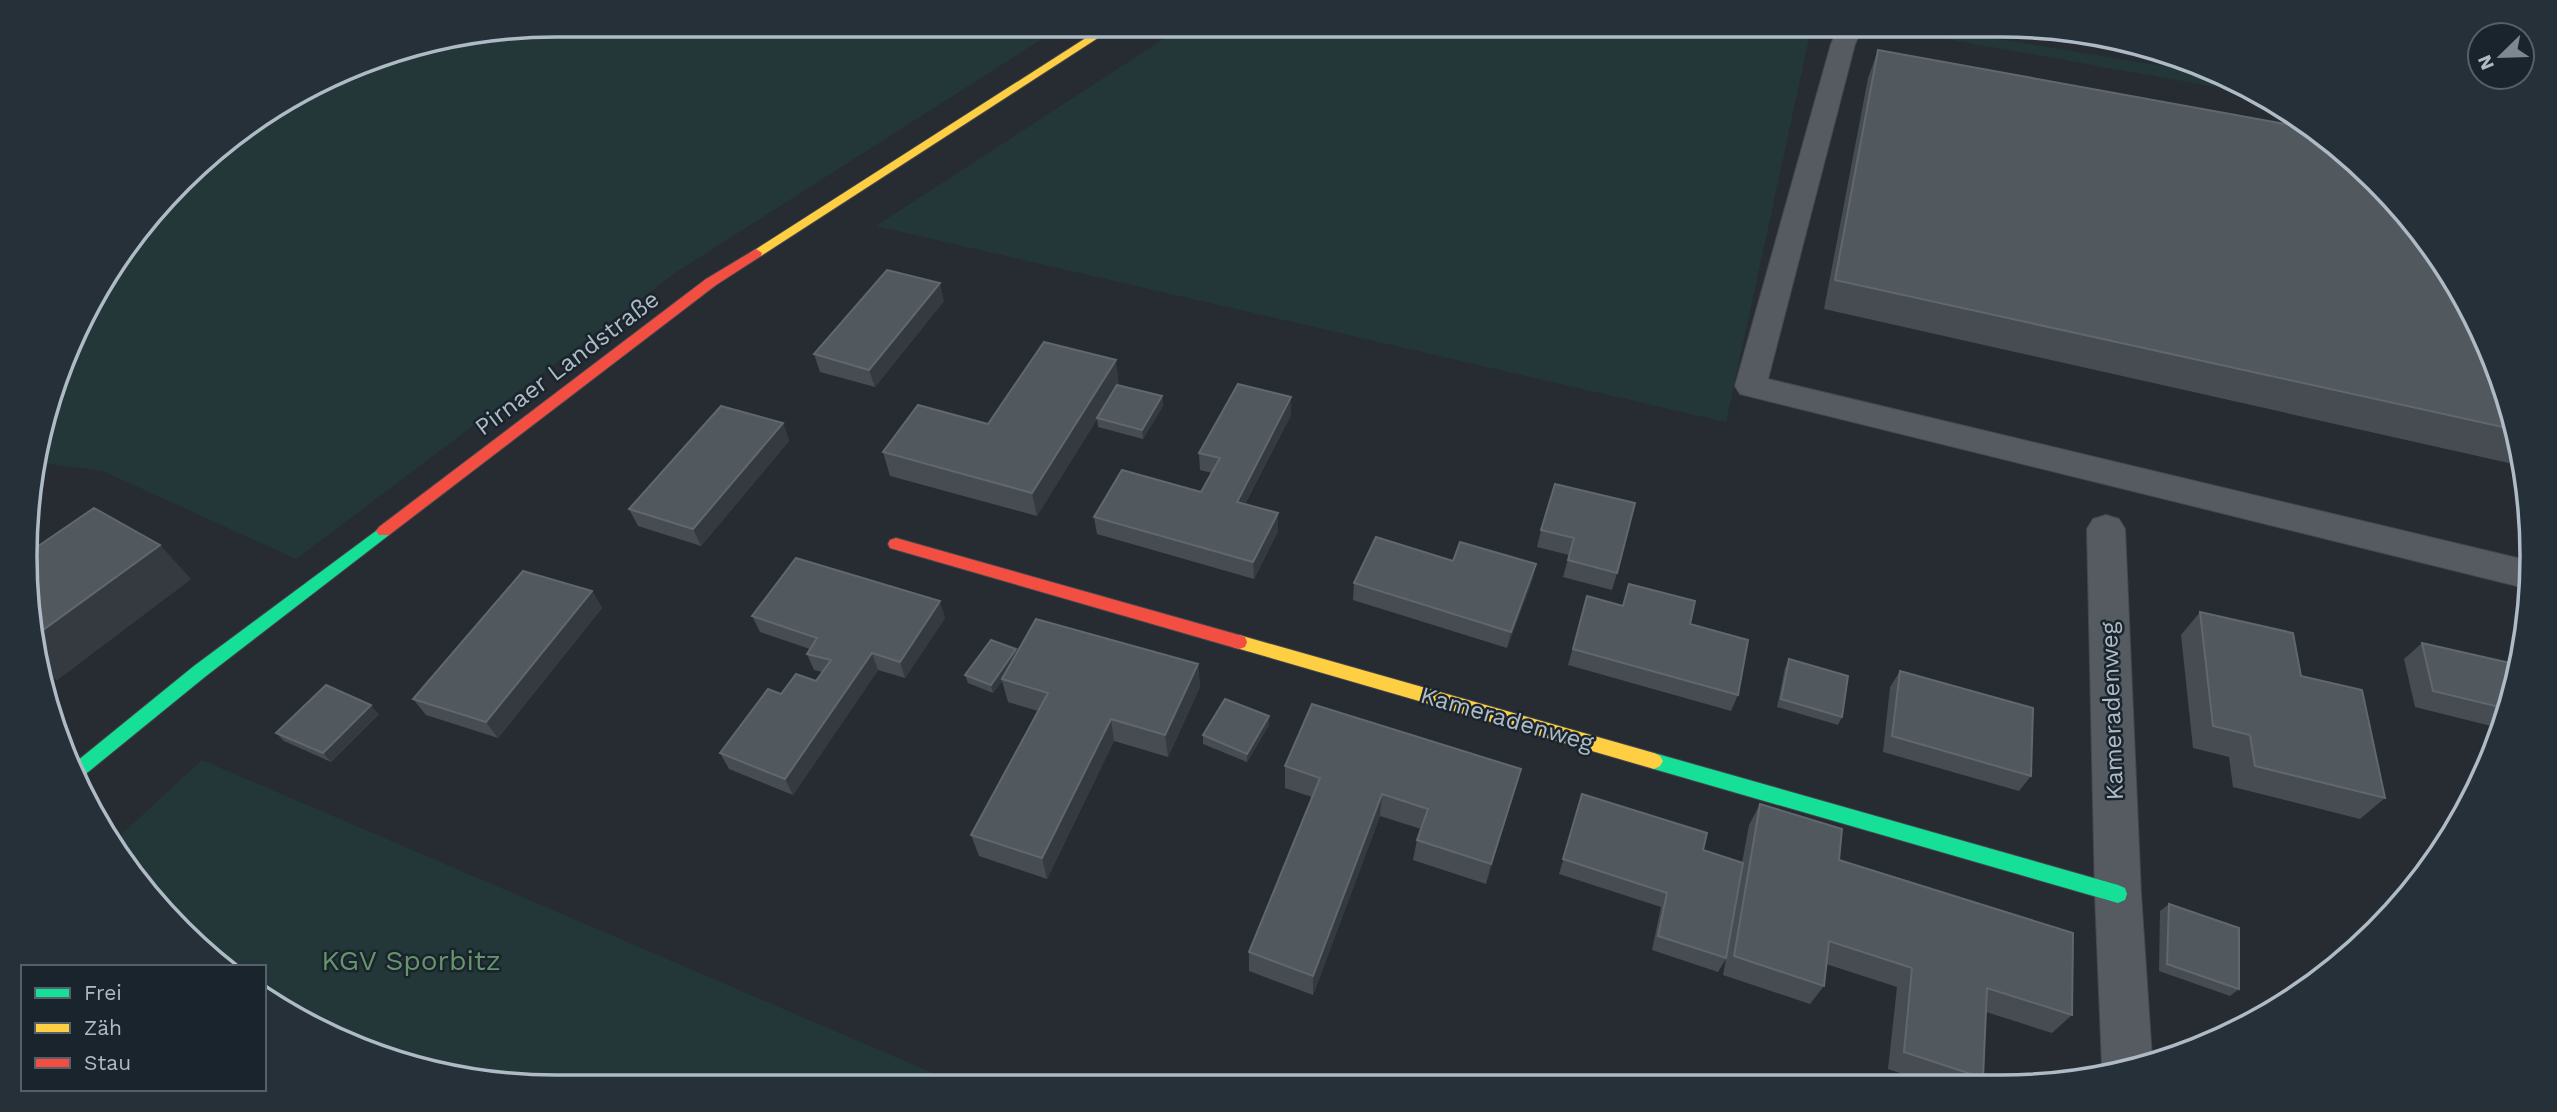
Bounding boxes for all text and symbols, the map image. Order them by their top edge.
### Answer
north arrow [2466,21,2536,91]
text: N [2472,51,2499,73]
street label: Pirnaer Landstraße [470,285,664,441]
street label: Kameradenweg [2095,621,2129,801]
street label: Kameradenweg [1417,681,1597,757]
park label: KGV Sporbitz [321,944,501,977]
legend [21,965,266,1091]
text: Frei [84,980,122,1005]
text: Zäh [84,1015,122,1040]
text: Stau [84,1050,131,1075]

